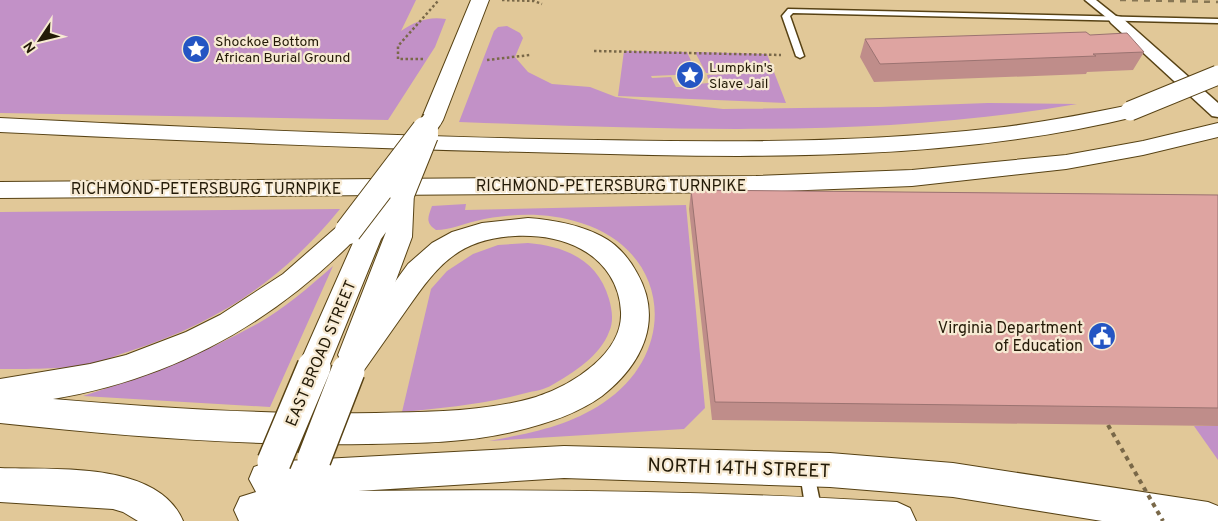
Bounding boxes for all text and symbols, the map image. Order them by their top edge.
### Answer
north arrow [15,15,65,65]
place icon: Shockoe Bottom African Burial Ground [181,34,211,64]
place label: Shockoe Bottom African Burial Ground [215,34,350,67]
text: N [21,38,40,56]
place icon: Lumpkin's Slave Jail [675,60,705,90]
place label: Lumpkin's Slave Jail [709,60,773,93]
street label: RICHMOND-PETERSBURG TURNPIKE [476,177,746,197]
street label: RICHMOND-PETERSBURG TURNPIKE [71,180,341,200]
street label: EAST BROAD STREET [282,278,362,430]
place label: Virginia Department of Education [938,319,1083,357]
public building icon: Virginia Department of Education [1087,321,1117,351]
street label: NORTH 14TH STREET [647,454,831,484]

